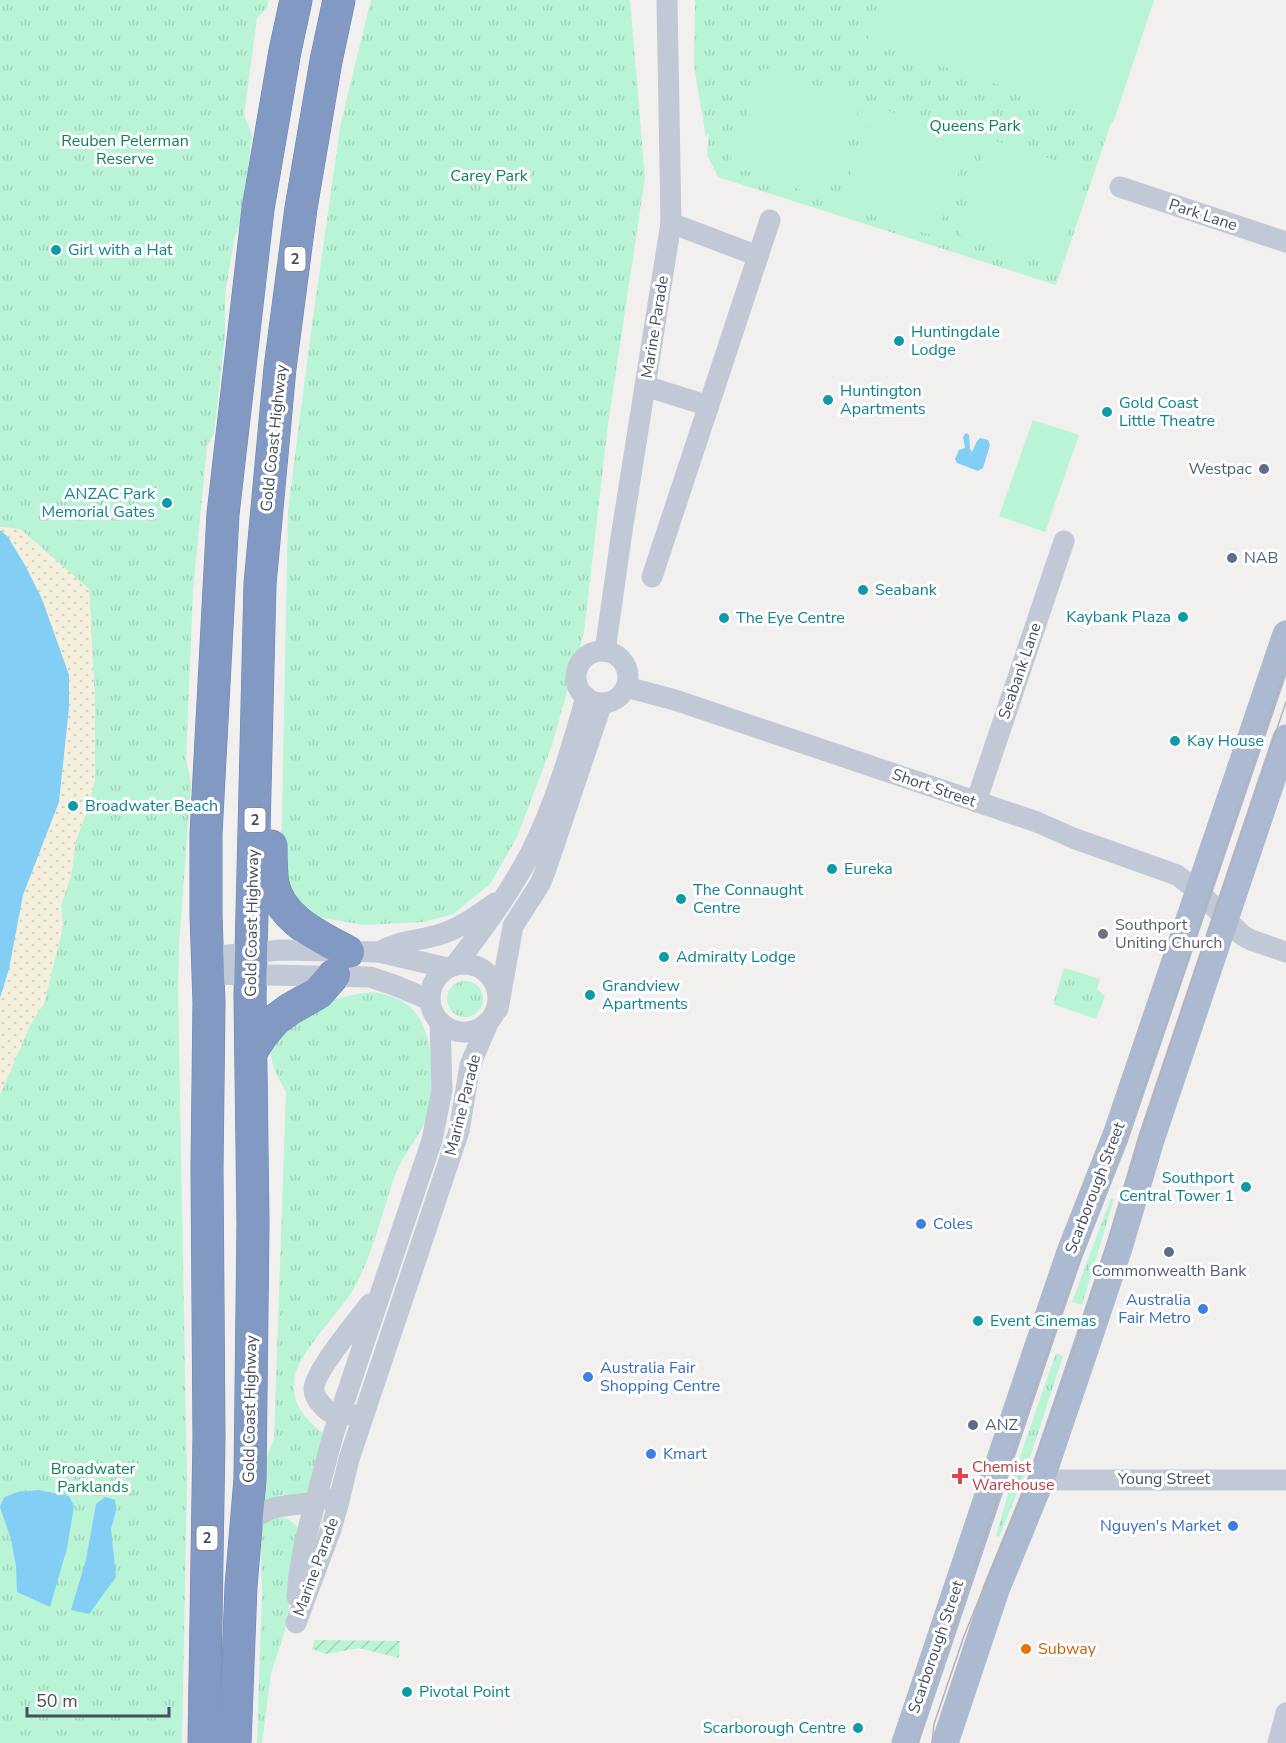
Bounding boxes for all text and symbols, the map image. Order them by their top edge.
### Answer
park label: Queens Park [929,115,1022,137]
park label: Reuben Pelerman Reserve [61,130,189,170]
park label: Carey Park [450,165,529,187]
street label: Park Lane [1166,194,1240,236]
place label: Girl with a Hat [68,239,173,261]
marker: Girl with a Hat [49,243,63,257]
road number: 2 [284,247,306,271]
street label: Marine Parade [636,274,674,380]
place label: Huntingdale Lodge [911,321,1000,361]
marker: Huntingdale Lodge [892,334,906,348]
street label: Gold Coast Highway [255,363,293,513]
place label: Huntington Apartments [840,380,926,420]
place label: Gold Coast Little Theatre [1119,392,1215,432]
marker: Huntington Apartments [821,393,835,407]
marker: Gold Coast Little Theatre [1100,405,1114,419]
place label: Westpac [1188,458,1253,480]
marker: Westpac [1257,462,1271,476]
place label: ANZAC Park Memorial Gates [42,483,156,523]
marker: ANZAC Park Memorial Gates [160,496,174,510]
place label: NAB [1244,547,1278,569]
marker: NAB [1225,551,1239,565]
place label: Seabank [875,579,938,601]
marker: Seabank [856,583,870,597]
place label: Kaybank Plaza [1066,606,1171,628]
place label: The Eye Centre [736,607,845,629]
marker: Kaybank Plaza [1176,610,1190,624]
marker: The Eye Centre [717,611,731,625]
street label: Seabank Lane [993,620,1047,722]
place label: Kay House [1187,730,1264,752]
marker: Kay House [1168,734,1182,748]
street label: Short Street [889,763,979,813]
place label: Broadwater Beach [85,795,218,817]
marker: Broadwater Beach [66,799,80,813]
road number: 2 [244,808,266,832]
street label: Gold Coast Highway [240,848,264,997]
place label: Eureka [844,858,893,880]
marker: Eureka [825,862,839,876]
place label: The Connaught Centre [693,879,804,919]
marker: The Connaught Centre [674,892,688,906]
place label: Southport Uniting Church [1115,914,1222,954]
marker: Southport Uniting Church [1096,927,1110,941]
place label: Admiralty Lodge [676,946,796,968]
marker: Admiralty Lodge [657,950,671,964]
place label: Grandview Apartments [602,975,688,1015]
marker: Grandview Apartments [583,988,597,1002]
street label: Marine Parade [440,1052,486,1158]
street label: Scarborough Street [1060,1119,1130,1257]
place label: Southport Central Tower 1 [1119,1167,1234,1207]
marker: Southport Central Tower 1 [1239,1180,1253,1194]
place label: Coles [933,1213,973,1235]
marker: Coles [914,1217,928,1231]
marker: Commonwealth Bank [1162,1245,1176,1259]
place label: Commonwealth Bank [1092,1260,1247,1282]
place label: Australia Fair Metro [1118,1289,1191,1329]
marker: Australia Fair Metro [1196,1302,1210,1316]
place label: Event Cinemas [990,1310,1097,1332]
marker: Event Cinemas [971,1314,985,1328]
street label: Gold Coast Highway [238,1334,262,1483]
place label: Australia Fair Shopping Centre [600,1357,720,1397]
marker: Australia Fair Shopping Centre [581,1370,595,1384]
place label: ANZ [985,1414,1019,1436]
marker: ANZ [966,1418,980,1432]
place label: Kmart [663,1443,707,1465]
marker: Kmart [644,1447,658,1461]
place label: Chemist Warehouse [972,1456,1054,1496]
park label: Broadwater Parklands [51,1458,136,1498]
street label: Young Street [1117,1468,1211,1490]
marker: Chemist Warehouse [953,1469,967,1483]
street label: Marine Parade [288,1515,344,1619]
place label: Nguyen's Market [1100,1515,1221,1537]
marker: Nguyen's Market [1226,1519,1240,1533]
road number: 2 [196,1526,218,1550]
street label: Scarborough Street [903,1577,969,1716]
place label: Subway [1038,1638,1097,1660]
marker: Subway [1019,1642,1033,1656]
scale bar [27,1680,170,1718]
place label: Pivotal Point [419,1681,510,1703]
marker: Pivotal Point [400,1685,414,1699]
text: 50 m [36,1689,78,1713]
place label: Scarborough Centre [703,1717,846,1739]
marker: Scarborough Centre [851,1721,865,1735]

